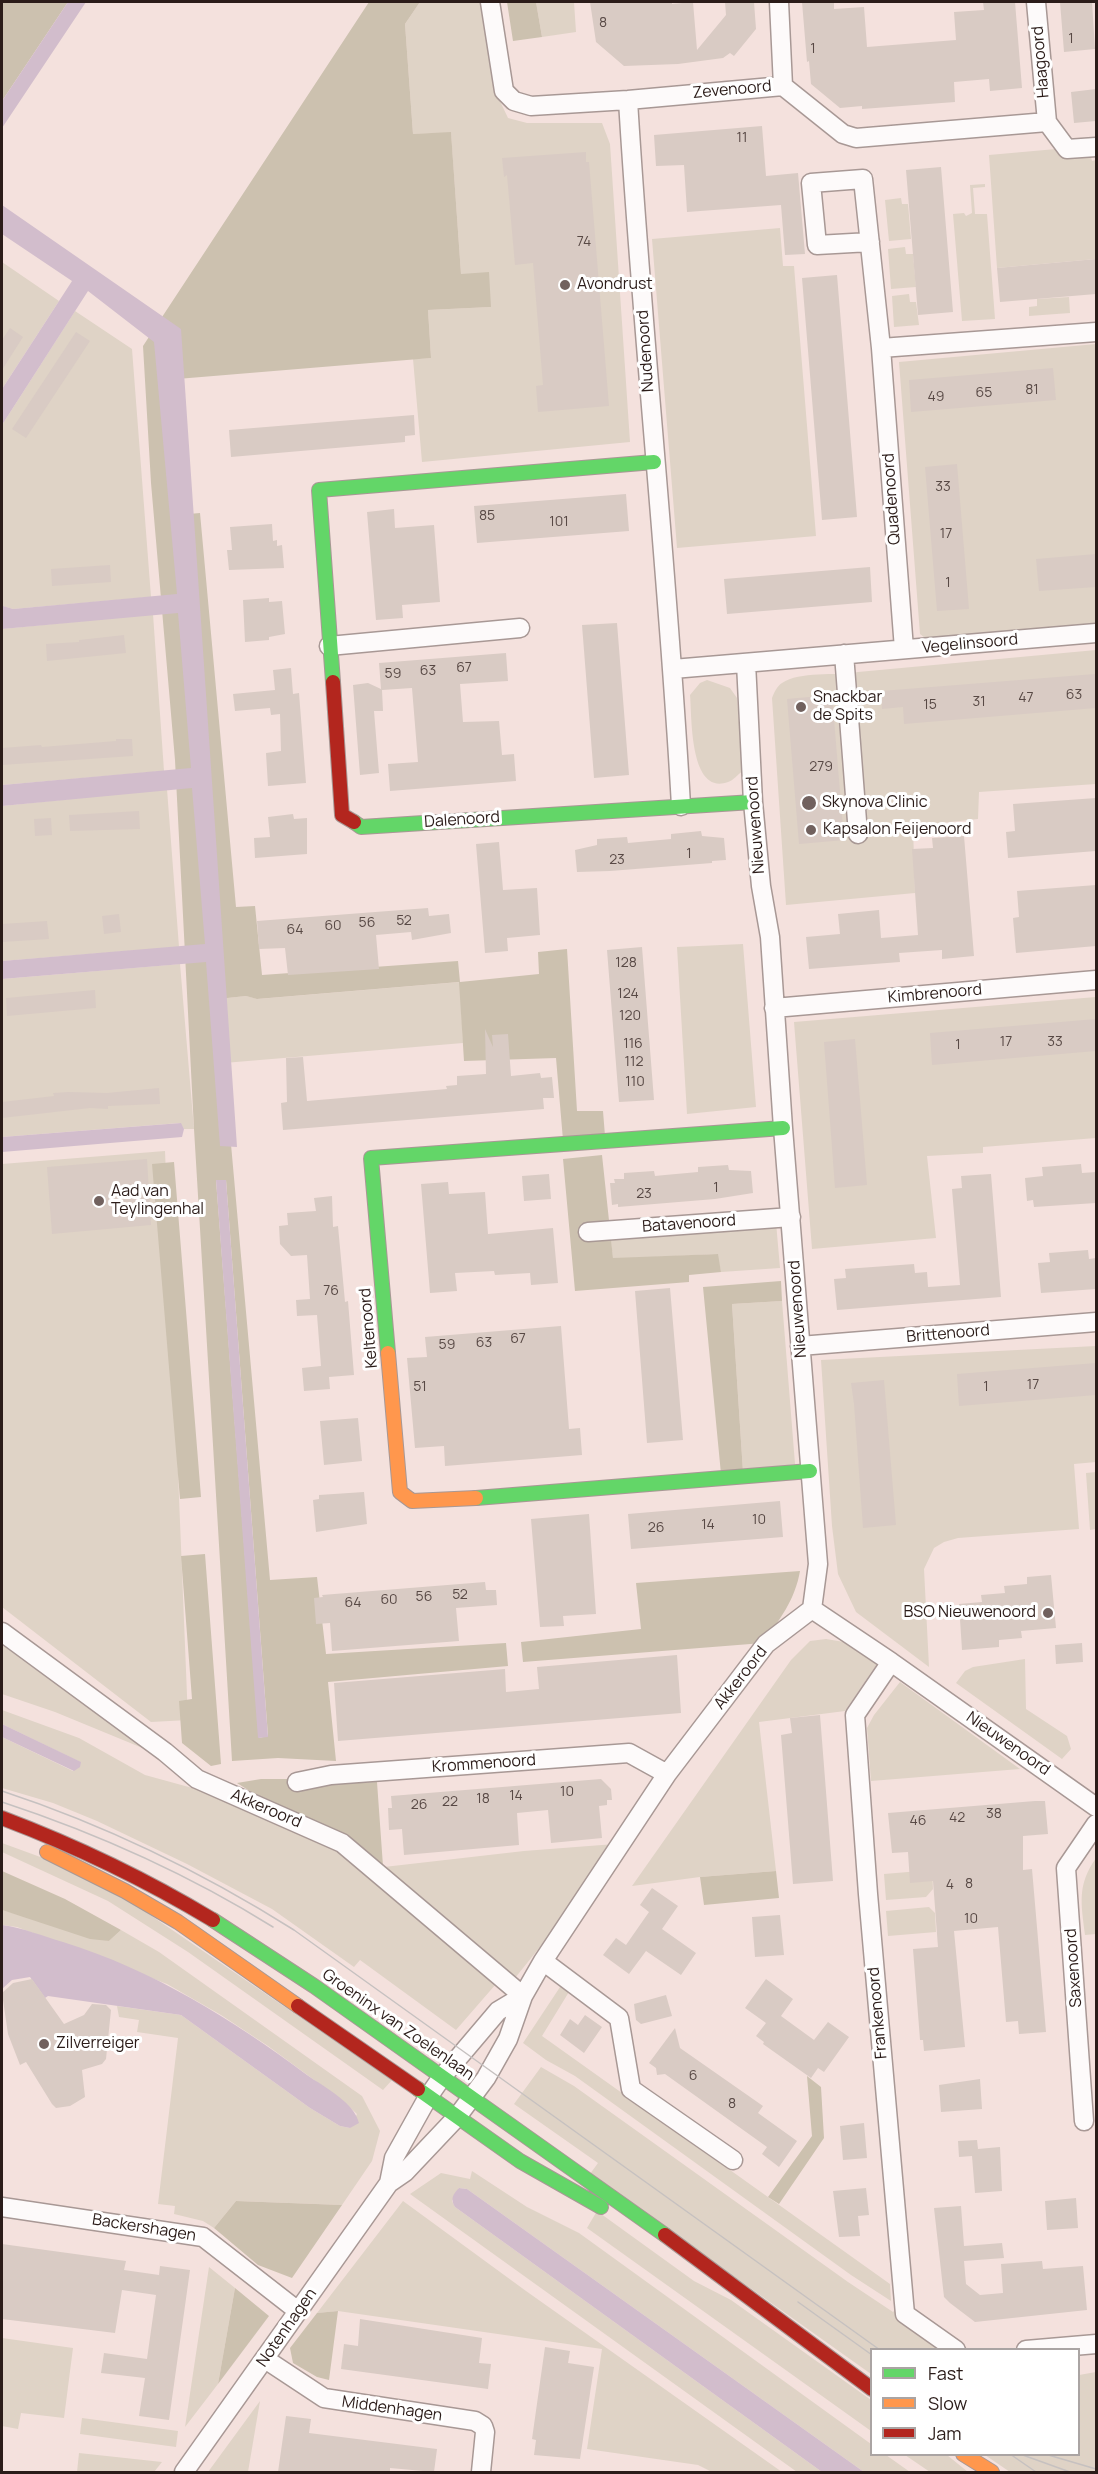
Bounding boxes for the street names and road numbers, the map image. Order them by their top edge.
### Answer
street label: Haagoord [1028,25,1054,99]
street label: Zevenoord [692,77,772,103]
street label: Nudenoord [634,309,658,393]
street label: Quadenoord [879,452,905,546]
street label: Vegelinsoord [921,630,1019,658]
street label: Nieuwenoord [743,775,769,875]
street label: Dalenoord [423,808,501,832]
street label: Kimbrenoord [887,980,983,1008]
street label: Batavenoord [641,1211,737,1237]
street label: Nieuwenoord [785,1259,811,1359]
street label: Keltenoord [356,1287,382,1369]
street label: Brittenoord [905,1321,991,1347]
street label: Akkeroord [710,1643,772,1713]
street label: Nieuwenoord [962,1708,1054,1780]
street label: Krommenoord [431,1751,537,1777]
street label: Akkeroord [228,1786,304,1832]
street label: Saxenoord [1062,1928,1086,2008]
street label: Groeninx van Zoelenlaan [318,1965,478,2085]
street label: Frankenoord [864,1966,892,2060]
street label: Backershagen [91,2210,197,2246]
street label: Notenhagen [253,2285,321,2371]
street label: Middenhagen [341,2392,443,2426]

